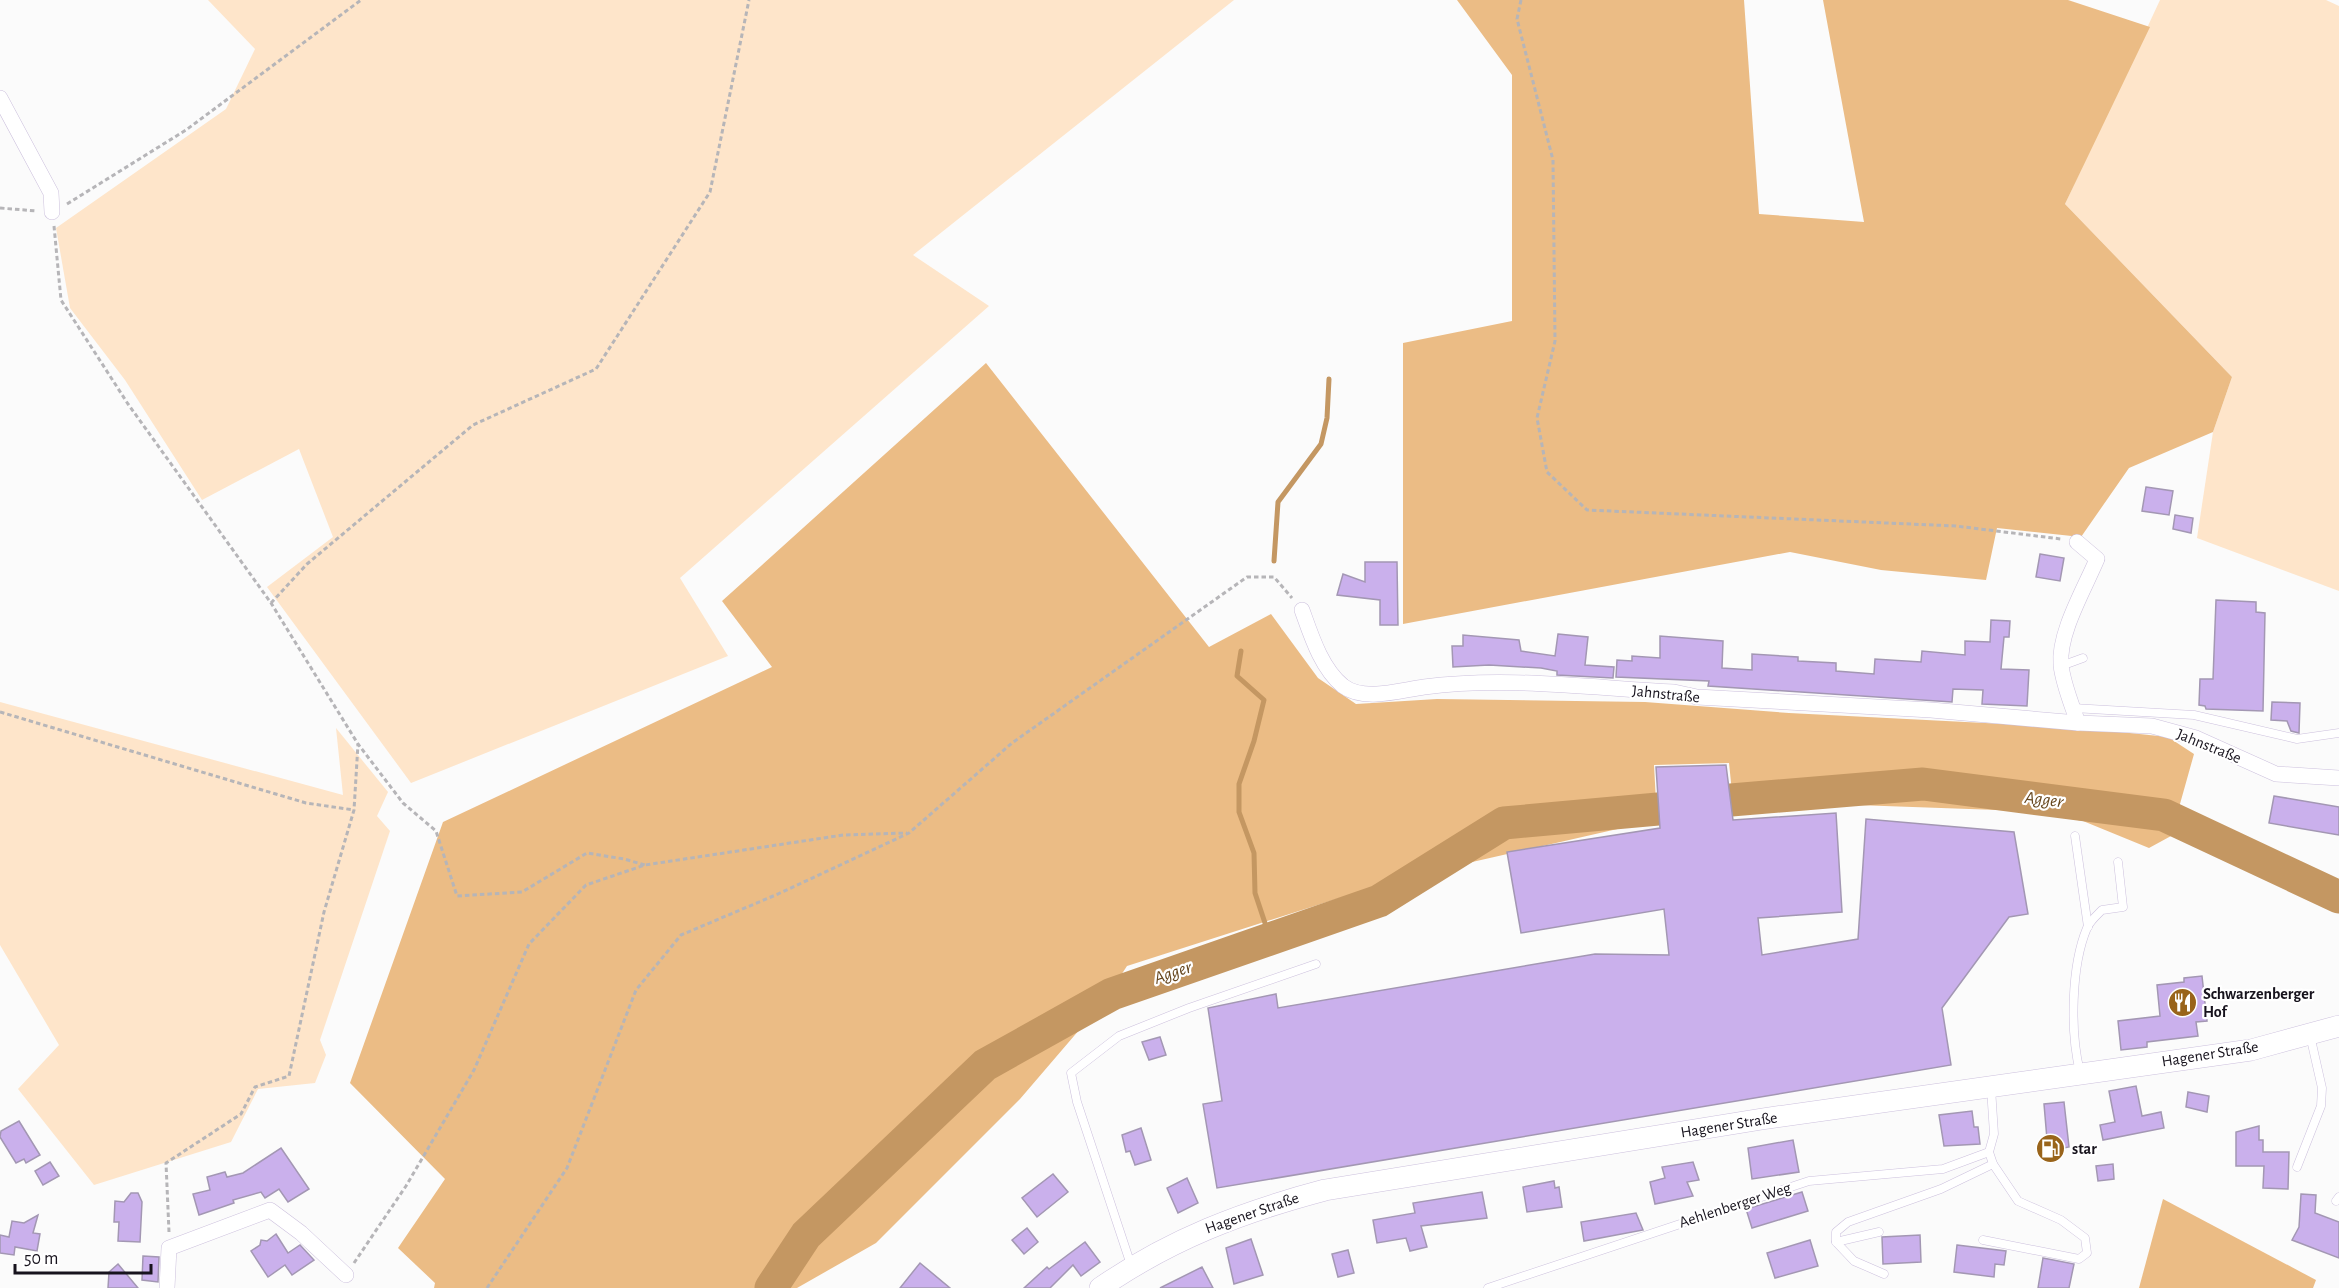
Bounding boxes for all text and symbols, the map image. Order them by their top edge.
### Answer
street label: Jahnstraße [1631,682,1701,706]
street label: Jahnstraße [2174,726,2244,766]
water label: Agger [2023,789,2065,811]
water label: Agger [1151,958,1195,988]
place label: Schwarzenberger Hof [2203,986,2315,1020]
restaurant icon: Schwarzenberger Hof [2166,987,2198,1019]
street label: Hagener Straße [2160,1038,2260,1070]
street label: Hagener Straße [1679,1109,1779,1141]
fuel station icon: star [2035,1133,2067,1165]
place label: star [2072,1141,2097,1157]
street label: Aehlenberger Weg [1677,1179,1793,1231]
street label: Hagener Straße [1203,1189,1301,1237]
scale bar [15,1237,152,1275]
text: 50 m [24,1250,58,1268]

